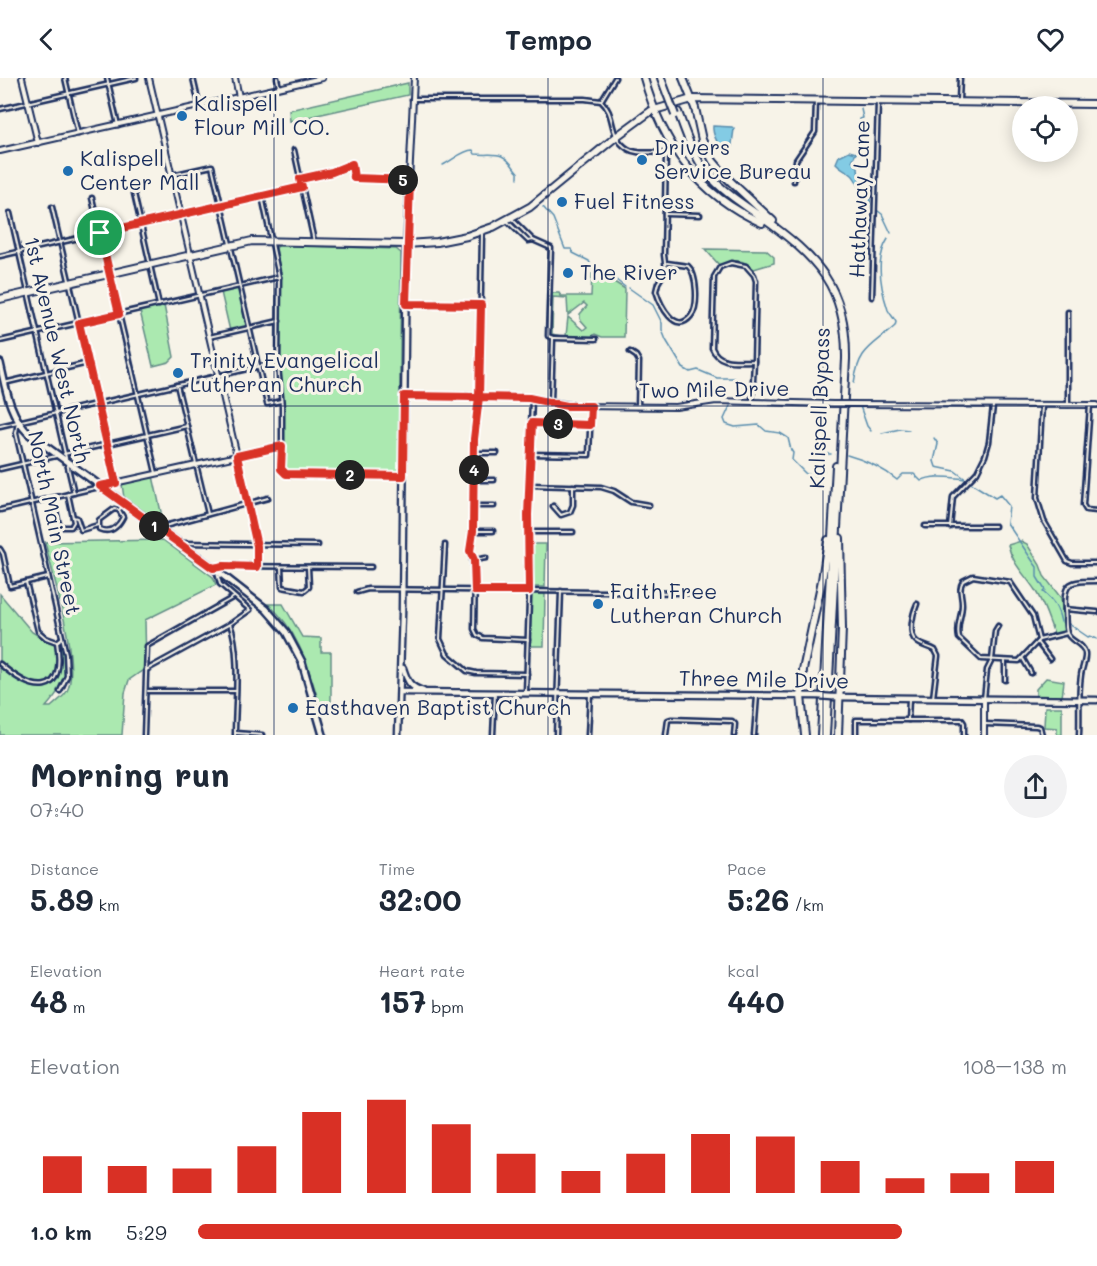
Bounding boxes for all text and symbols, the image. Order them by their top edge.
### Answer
text: Tempo [505,22,592,57]
icon: back [30,23,63,56]
icon: heart [1034,23,1067,56]
place label: Kalispell Flour Mill CO. [194,89,330,140]
map controls [1012,96,1078,162]
button: locate [1012,96,1078,162]
marker: Kalispell Flour Mill CO. [175,109,189,123]
street label: Hathaway Lane [842,120,875,278]
place label: Drivers Service Bureau [654,133,812,184]
place label: Kalispell Center Mall [80,144,200,195]
marker: Drivers Service Bureau [635,153,649,167]
marker: Kalispell Center Mall [61,164,75,178]
pin: 5 [388,165,418,195]
text: 5 [398,169,408,190]
place label: Fuel Fitness [574,187,695,214]
marker: Fuel Fitness [555,195,569,209]
pin [74,207,125,258]
icon: arrive [83,216,116,249]
street label: 1st Avenue West North [19,234,98,466]
place label: The River [580,258,678,285]
marker: The River [561,266,575,280]
street label: Kalispell Bypass [802,327,835,489]
place label: Trinity Evangelical Lutheran Church [190,346,379,397]
marker: Trinity Evangelical Lutheran Church [171,366,185,380]
street label: Two Mile Drive [638,374,790,403]
pin: 3 [543,409,573,439]
text: 3 [553,413,563,434]
street label: North Main Street [23,428,88,617]
pin: 4 [459,455,489,485]
text: 4 [469,459,479,480]
pin: 2 [335,460,365,490]
text: 2 [346,464,354,485]
pin: 1 [139,511,169,541]
text: 1 [150,515,158,536]
place label: Faith Free Lutheran Church [610,577,782,628]
marker: Faith Free Lutheran Church [591,597,605,611]
street label: Three Mile Drive [679,664,849,693]
place label: Easthaven Baptist Church [305,693,571,720]
marker: Easthaven Baptist Church [286,701,300,715]
text: Morning run [30,752,230,795]
button: share [1004,755,1067,818]
text: 07:40 [30,796,84,822]
text: Distance [30,858,99,879]
text: Time [379,858,415,879]
text: Pace [727,858,766,879]
text: 5.89 [30,879,93,919]
text: 32:00 [379,879,462,919]
text: 5:26 [727,879,789,919]
text: km [93,894,120,915]
text: /km [789,894,824,915]
text: Elevation [30,960,102,981]
text: Heart rate [379,960,465,981]
text: kcal [727,960,759,981]
text: 48 [30,981,68,1021]
text: 157 [379,981,426,1021]
text: 440 [727,981,785,1021]
text: m [68,996,86,1017]
text: bpm [426,996,464,1017]
text: Elevation [30,1053,120,1079]
text: 108–138 m [962,1053,1067,1079]
text: 1.0 km [30,1219,92,1245]
text: 5:29 [126,1219,167,1245]

